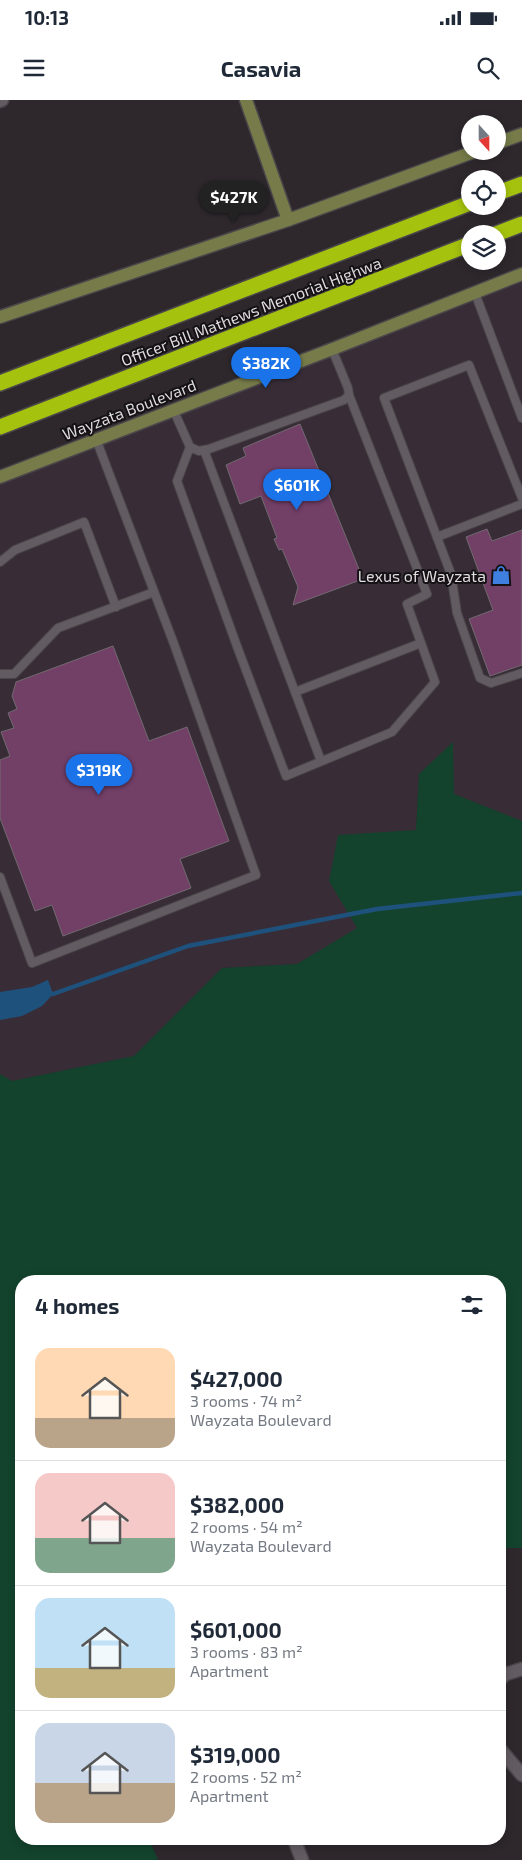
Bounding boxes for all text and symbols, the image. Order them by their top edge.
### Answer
text: 10:13 [25,6,69,29]
icon: menu [20,54,48,82]
icon: search [474,54,502,82]
text: Casavia [221,55,301,81]
north arrow [461,115,506,160]
map controls [461,115,506,270]
button: locate [461,170,506,215]
pin: $427K [199,180,269,223]
text: $427K [210,187,258,206]
button: layers [461,225,506,270]
street label: Officer Bill Mathews Memorial Highwa [118,252,384,370]
pin: $382K [231,346,301,389]
text: $382K [242,353,290,372]
street label: Wayzata Boulevard [59,375,199,443]
pin: $601K [262,468,332,511]
text: $601K [274,475,320,494]
shop icon: Lexus of Wayzata [490,564,512,586]
place label: Lexus of Wayzata [358,566,486,585]
pin: $319K [64,754,134,796]
text: $319K [77,760,121,779]
icon: filters [458,1291,486,1319]
text: 4 homes [35,1293,119,1318]
text: $427,000 [190,1366,283,1391]
icon: home [75,1368,135,1428]
text: 3 rooms · 74 m² [190,1391,302,1410]
text: Wayzata Boulevard [190,1410,332,1429]
text: $382,000 [190,1492,284,1517]
icon: home [75,1493,135,1553]
text: 2 rooms · 54 m² [190,1517,303,1536]
text: Wayzata Boulevard [190,1536,332,1555]
text: $601,000 [190,1617,282,1642]
icon: home [75,1618,135,1678]
text: 3 rooms · 83 m² [190,1642,303,1661]
text: Apartment [190,1661,269,1680]
text: $319,000 [190,1742,280,1767]
icon: home [75,1743,135,1803]
text: 2 rooms · 52 m² [190,1767,302,1786]
text: Apartment [190,1786,269,1805]

